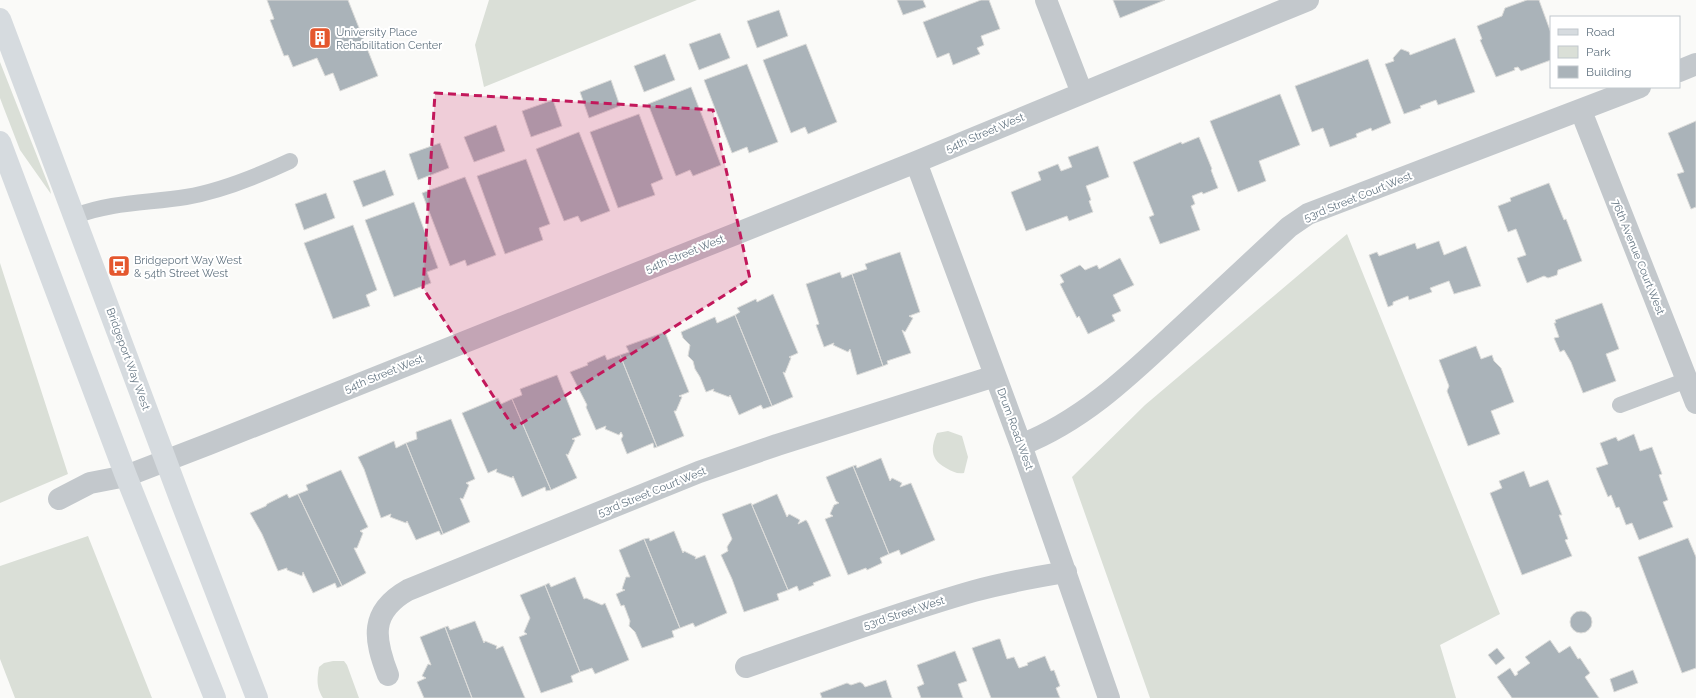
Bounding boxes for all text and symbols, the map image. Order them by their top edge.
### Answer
legend [1550,16,1680,88]
building icon: University Place Rehabilitation Center [307,25,333,51]
text: Road [1586,25,1615,39]
place label: University Place Rehabilitation Center [336,26,442,52]
text: Park [1586,45,1611,59]
text: Building [1586,65,1632,79]
street label: 54th Street West [944,110,1027,155]
street label: 53rd Street Court West [1302,169,1414,225]
street label: 76th Avenue Court West [1609,197,1667,317]
street label: 54th Street West [644,232,727,276]
bus stop icon: Bridgeport Way West & 54th Street West [106,253,132,279]
place label: Bridgeport Way West & 54th Street West [134,254,242,280]
street label: Bridgeport Way West [103,306,153,412]
street label: 54th Street West [343,352,426,396]
street label: Drum Road West [994,386,1036,472]
street label: 53rd Street Court West [596,464,708,520]
street label: 53rd Street West [862,594,946,632]

